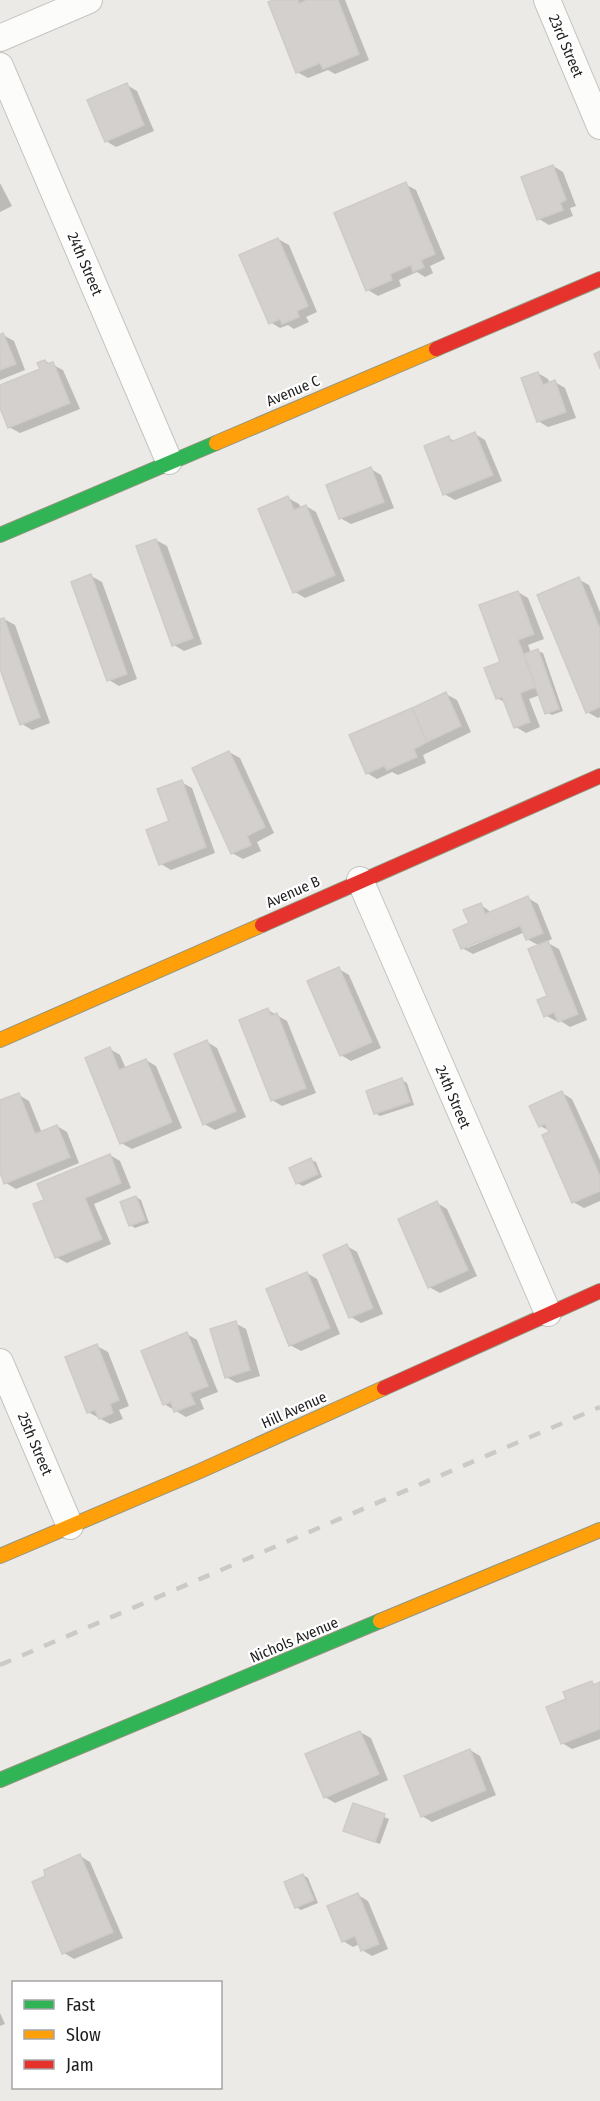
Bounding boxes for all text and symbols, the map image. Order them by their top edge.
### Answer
street label: 23rd Street [545,12,587,80]
street label: 24th Street [64,230,106,298]
street label: Avenue C [264,372,323,410]
street label: Avenue B [263,872,323,912]
street label: 24th Street [432,1063,474,1131]
street label: Hill Avenue [259,1388,329,1432]
street label: 25th Street [14,1410,56,1478]
street label: Nichols Avenue [247,1613,341,1667]
legend [12,1981,222,2089]
text: Fast [66,1994,95,2016]
text: Slow [66,2024,101,2046]
text: Jam [66,2054,94,2076]

